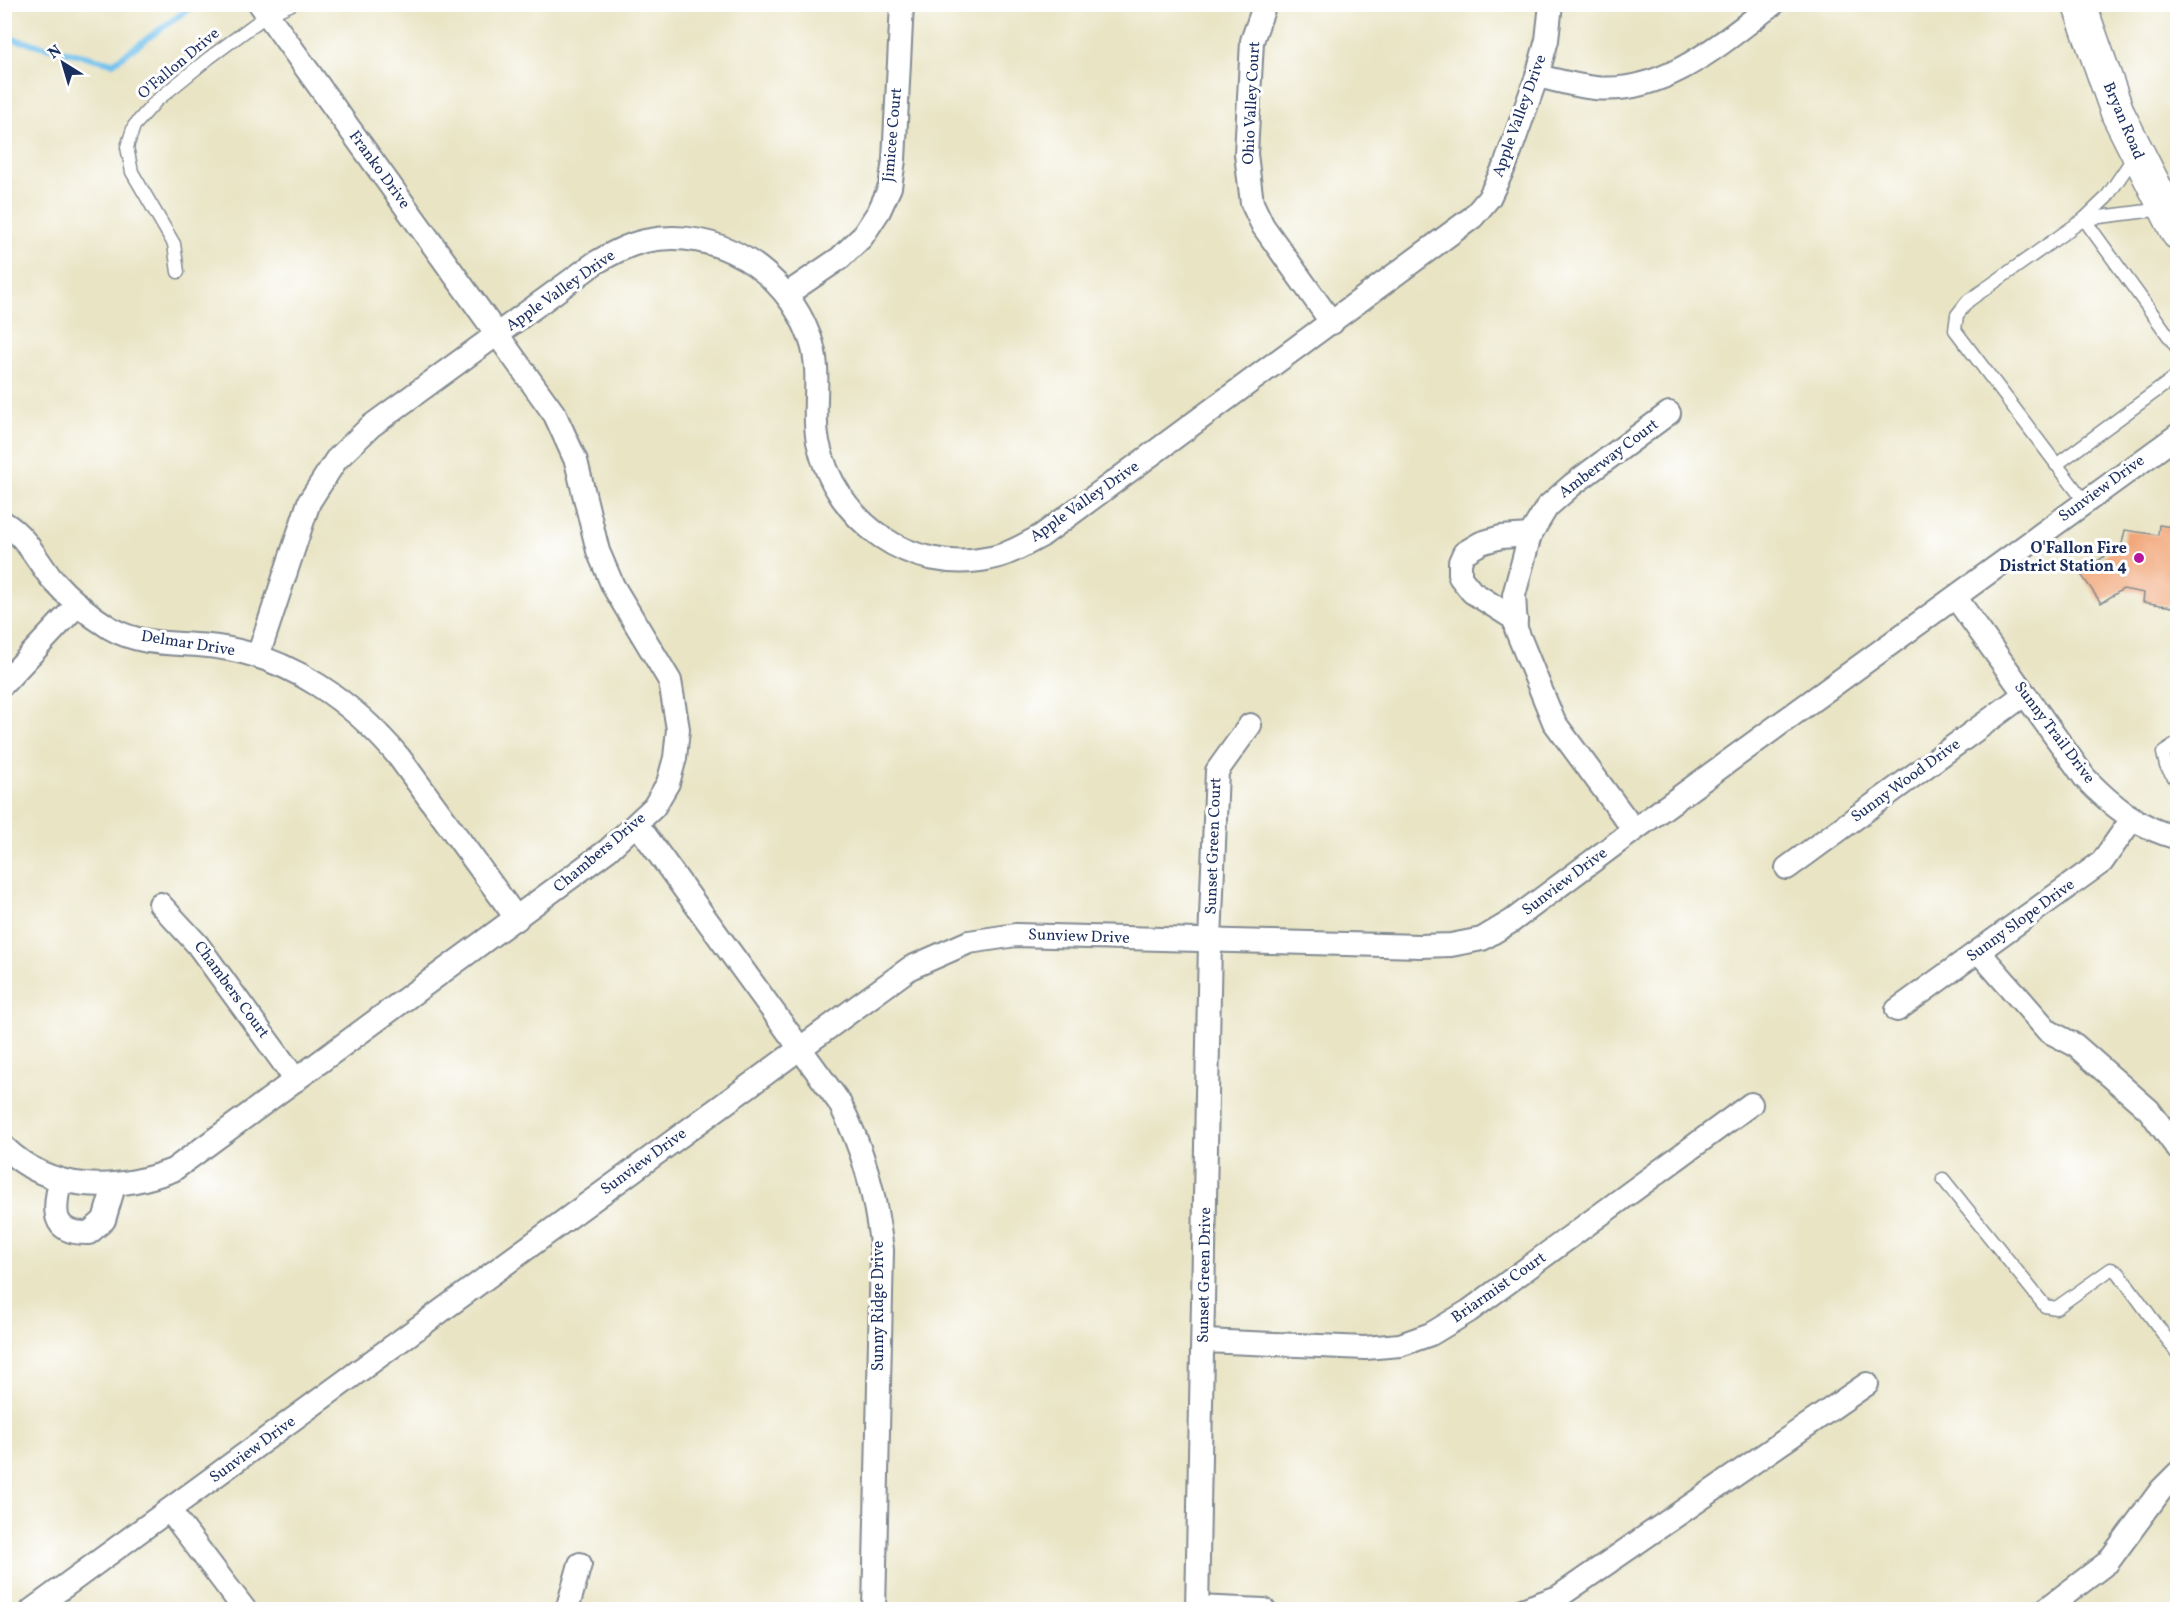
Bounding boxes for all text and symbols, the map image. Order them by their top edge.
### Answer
street label: O'Fallon Drive [133,23,225,105]
north arrow [33,33,93,93]
text: N [44,40,67,65]
street label: Ohio Valley Court [1238,40,1266,165]
street label: Apple Valley Drive [1488,52,1552,180]
street label: Bryan Road [2097,79,2149,163]
street label: Jimicee Court [878,86,908,183]
street label: Franko Drive [343,126,415,214]
street label: Apple Valley Drive [502,245,620,337]
street label: Amberway Court [1554,414,1664,504]
street label: Sunview Drive [2054,450,2150,528]
street label: Apple Valley Drive [1026,456,1144,548]
place label: O'Fallon Fire District Station 4 [1999,538,2127,578]
marker: O'Fallon Fire District Station 4 [2132,551,2146,565]
street label: Delmar Drive [139,626,237,662]
street label: Sunny Trail Drive [2008,677,2100,789]
street label: Sunny Wood Drive [1847,734,1965,828]
street label: Sunset Green Court [1201,777,1227,915]
street label: Chambers Drive [549,808,651,898]
street label: Sunview Drive [1518,843,1612,921]
street label: Sunny Slope Drive [1962,874,2080,968]
street label: Sunview Drive [1028,924,1130,950]
street label: Chambers Court [188,937,274,1043]
street label: Sunview Drive [596,1123,692,1201]
street label: Sunset Green Drive [1193,1207,1217,1343]
street label: Sunny Ridge Drive [868,1241,890,1371]
street label: Briarmist Court [1447,1247,1551,1329]
street label: Sunview Drive [205,1411,301,1489]

